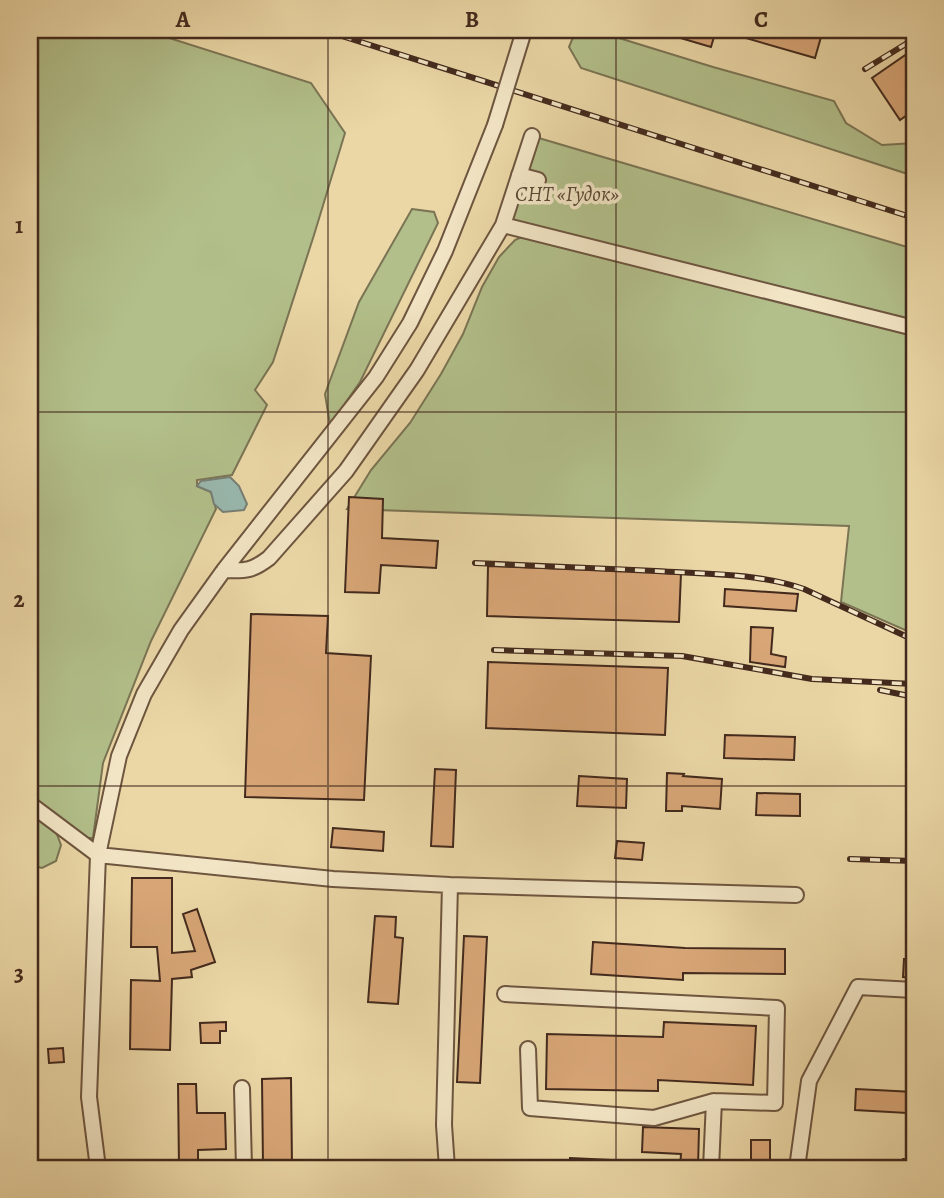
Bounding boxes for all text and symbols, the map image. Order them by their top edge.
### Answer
text: A [175,4,191,35]
text: B [465,4,479,35]
text: C [754,4,768,35]
park label: СНТ «Гудок» [515,180,619,208]
text: 1 [15,210,23,241]
text: 2 [13,584,25,615]
text: 3 [14,958,24,989]

